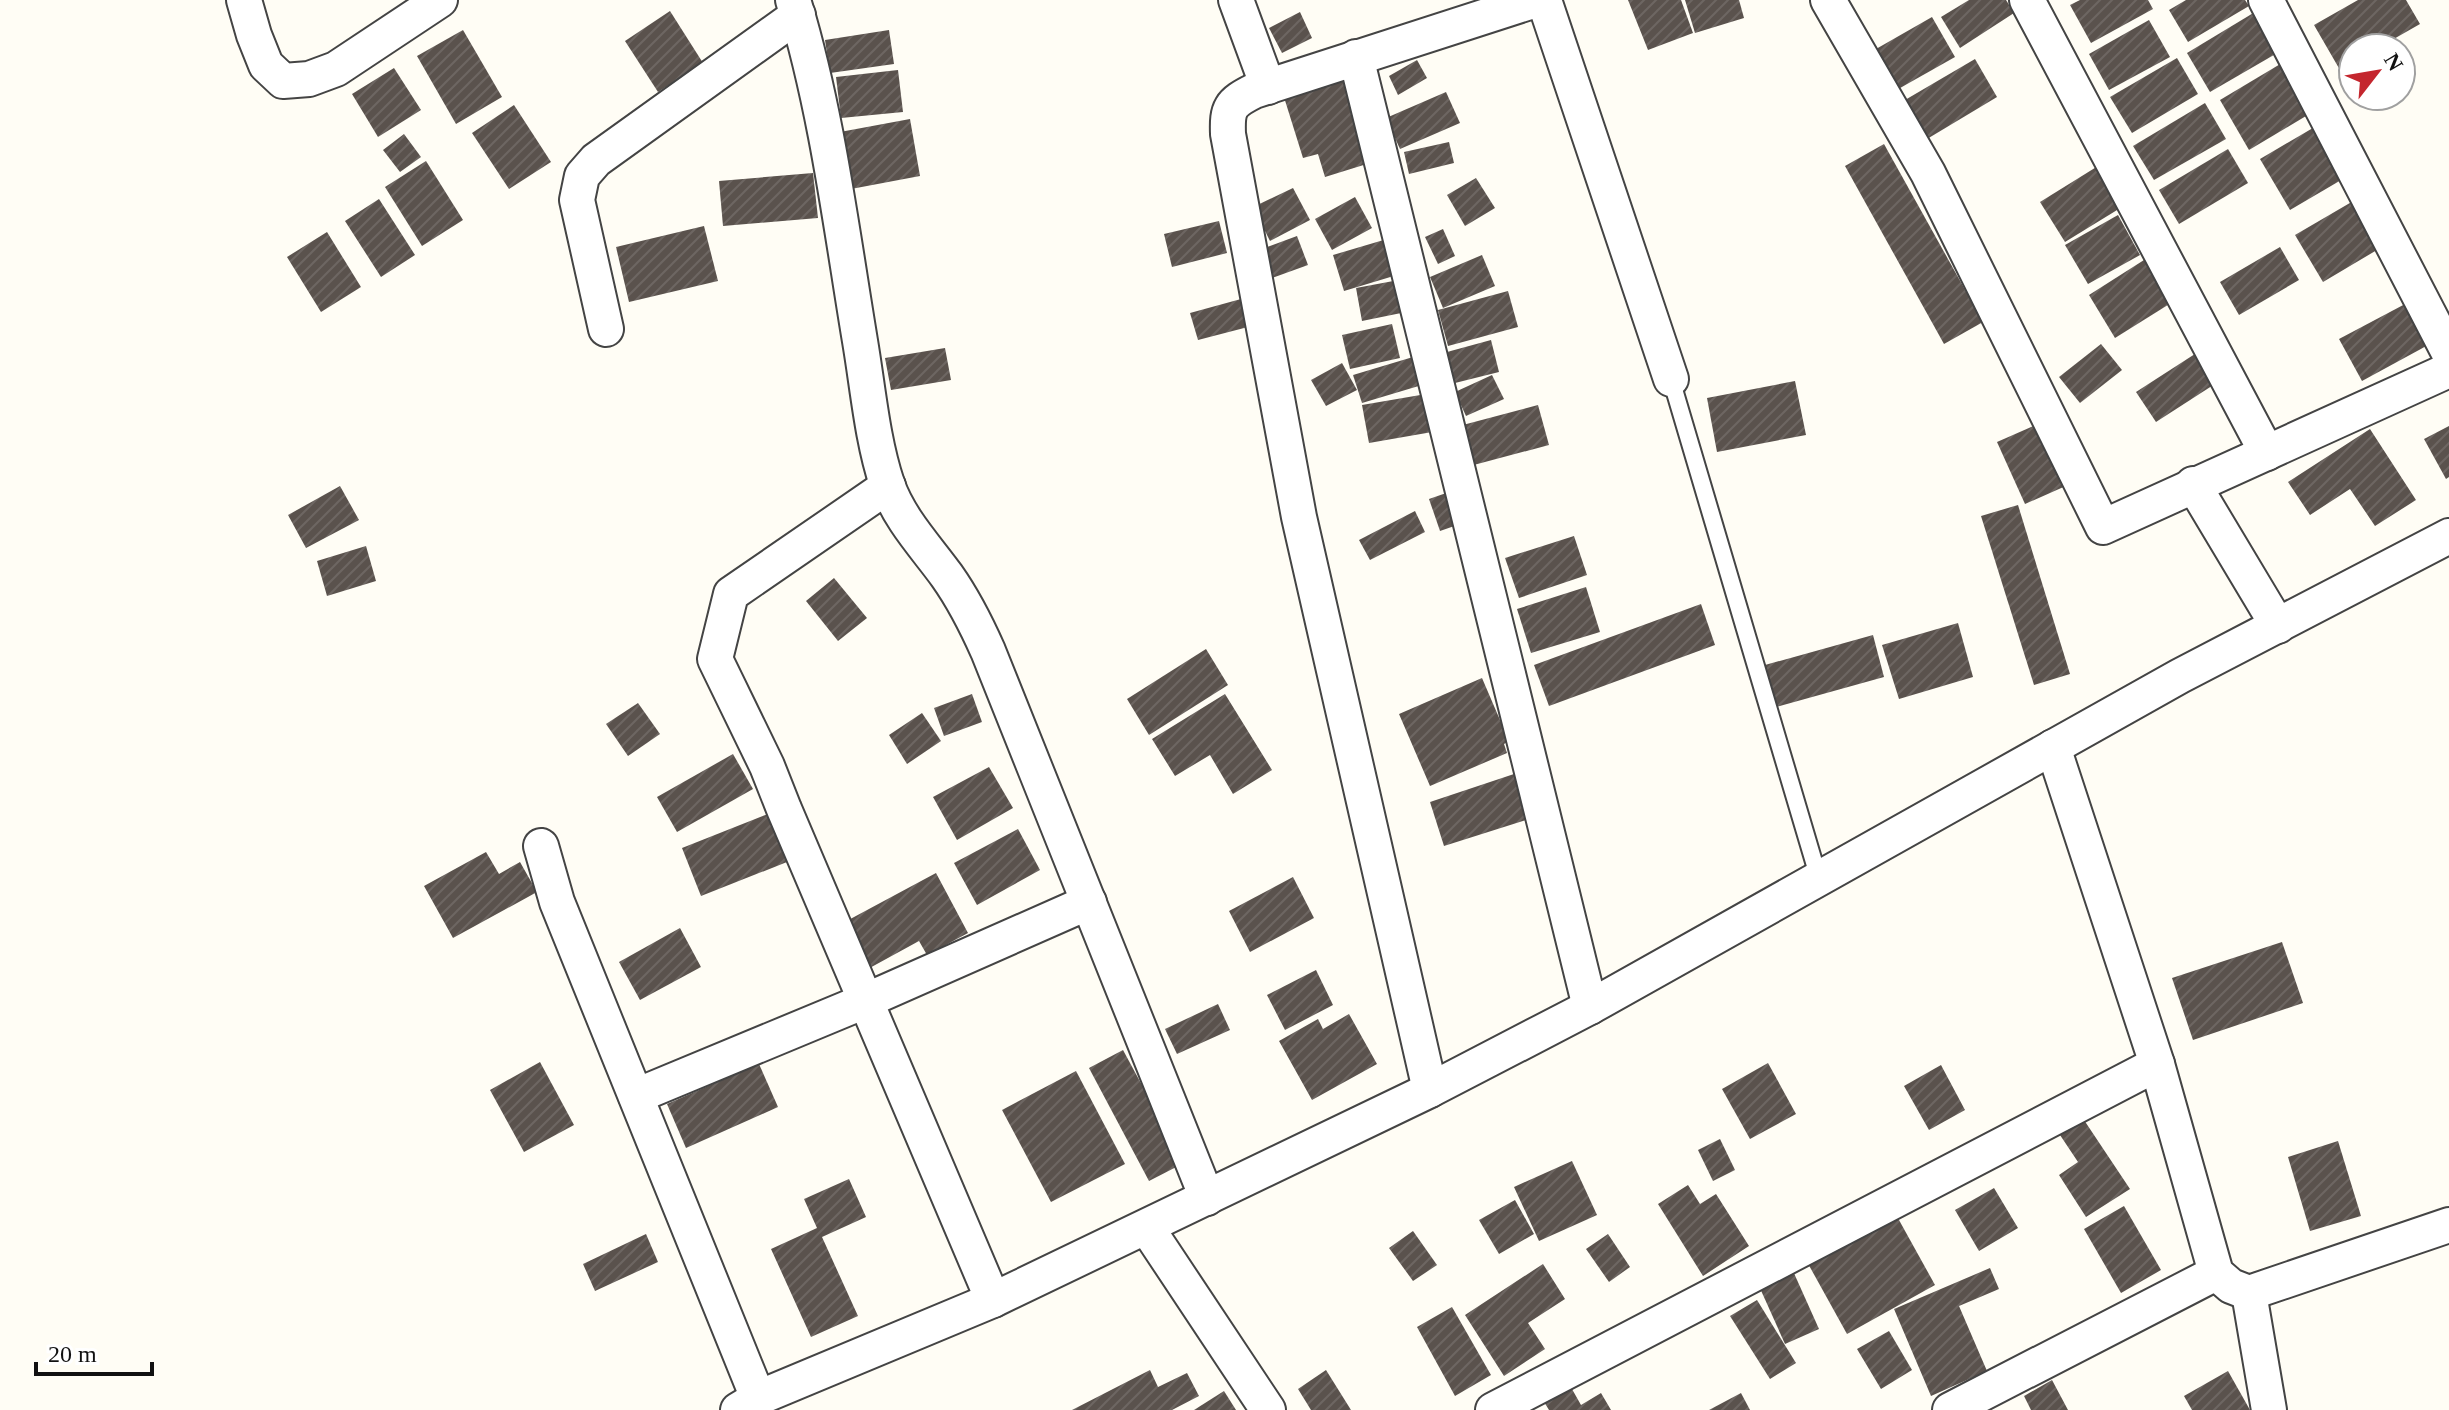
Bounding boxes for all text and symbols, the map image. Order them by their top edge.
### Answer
north arrow [2337,32,2417,112]
text: N [2379,49,2409,75]
scale bar [36,1326,152,1376]
text: 20 m [48,1341,97,1367]

